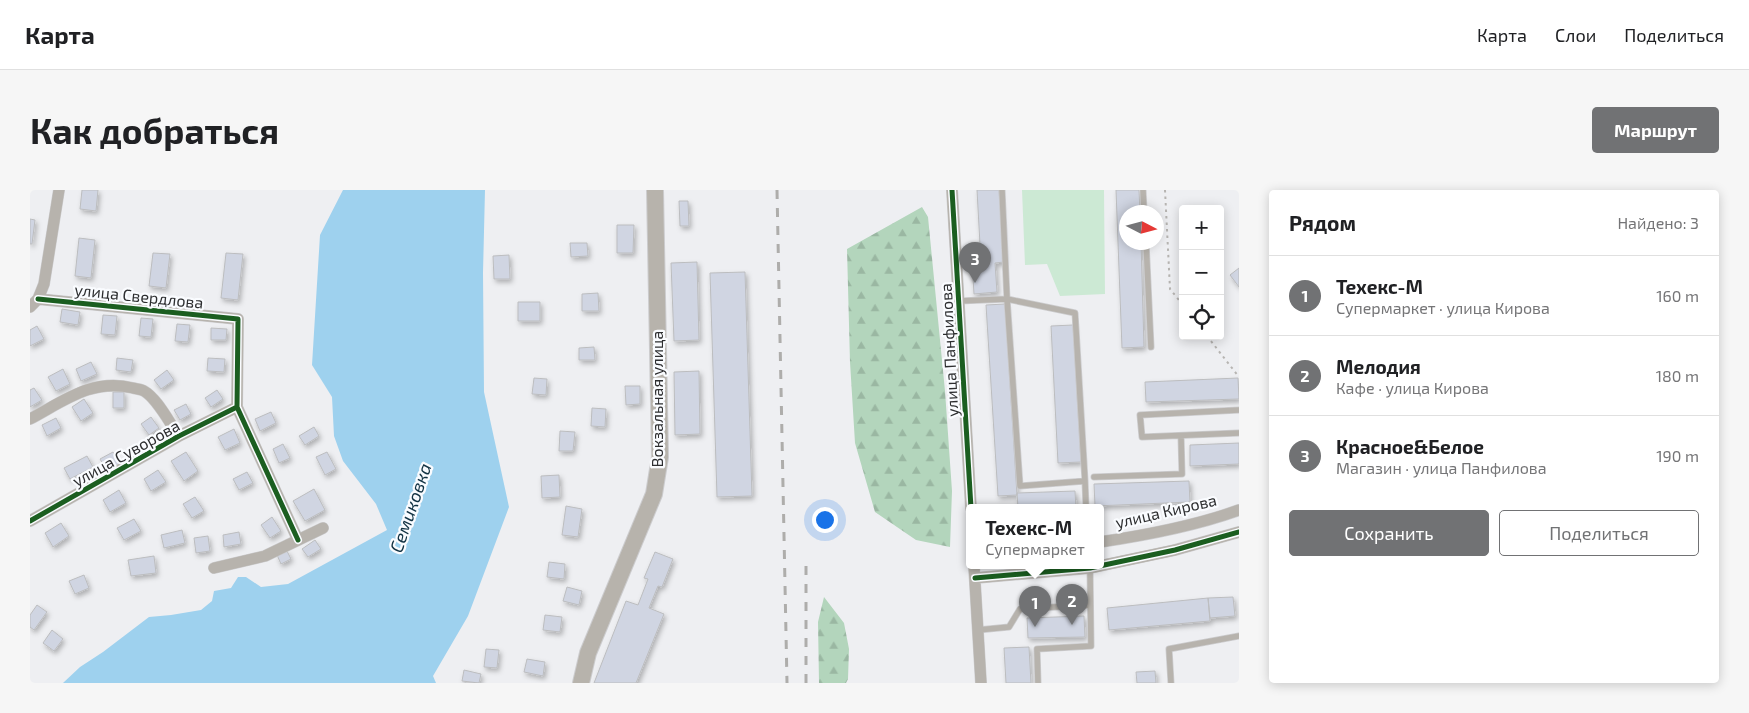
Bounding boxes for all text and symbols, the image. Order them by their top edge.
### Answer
text: Карта [25,20,95,49]
text: Карта [1477,24,1527,46]
text: Слои [1555,24,1596,46]
text: Поделиться [1624,24,1724,46]
button: Маршрут [1592,107,1719,153]
text: Как добраться [30,109,279,151]
north arrow [1119,205,1164,250]
map controls [1179,205,1224,340]
button: + [1179,205,1224,250]
text: Рядом [1289,210,1356,235]
text: Найдено: 3 [1617,213,1699,232]
pin: 3 [959,242,991,283]
button: − [1179,250,1224,295]
text: Техекс-М [1336,275,1423,298]
street label: улица Свердлова [74,279,204,313]
street label: улица Панфилова [936,283,962,417]
text: 1 [1302,286,1308,305]
text: 160 m [1656,286,1699,305]
button: locate [1179,295,1224,340]
text: Супермаркет · улица Кирова [1336,298,1550,317]
street label: Вокзальная улица [647,331,667,467]
text: Мелодия [1336,355,1421,378]
text: 2 [1300,366,1310,385]
text: 180 m [1656,366,1699,385]
text: Кафе · улица Кирова [1336,378,1489,397]
street label: улица Суворова [69,415,183,491]
text: Красное&Белое [1336,435,1484,458]
text: 3 [1300,446,1310,465]
text: 190 m [1656,446,1699,465]
text: Магазин · улица Панфилова [1336,458,1546,477]
water label: Семиковка [385,460,436,555]
street label: улица Кирова [1113,490,1219,532]
popup [966,504,1104,569]
your location [812,507,838,533]
button: Сохранить [1289,510,1489,556]
button: Поделиться [1499,510,1699,556]
text: Техекс-М [985,516,1072,539]
text: Супермаркет [985,539,1085,558]
pin: 2 [1056,584,1088,625]
pin: 1 [1019,586,1051,627]

